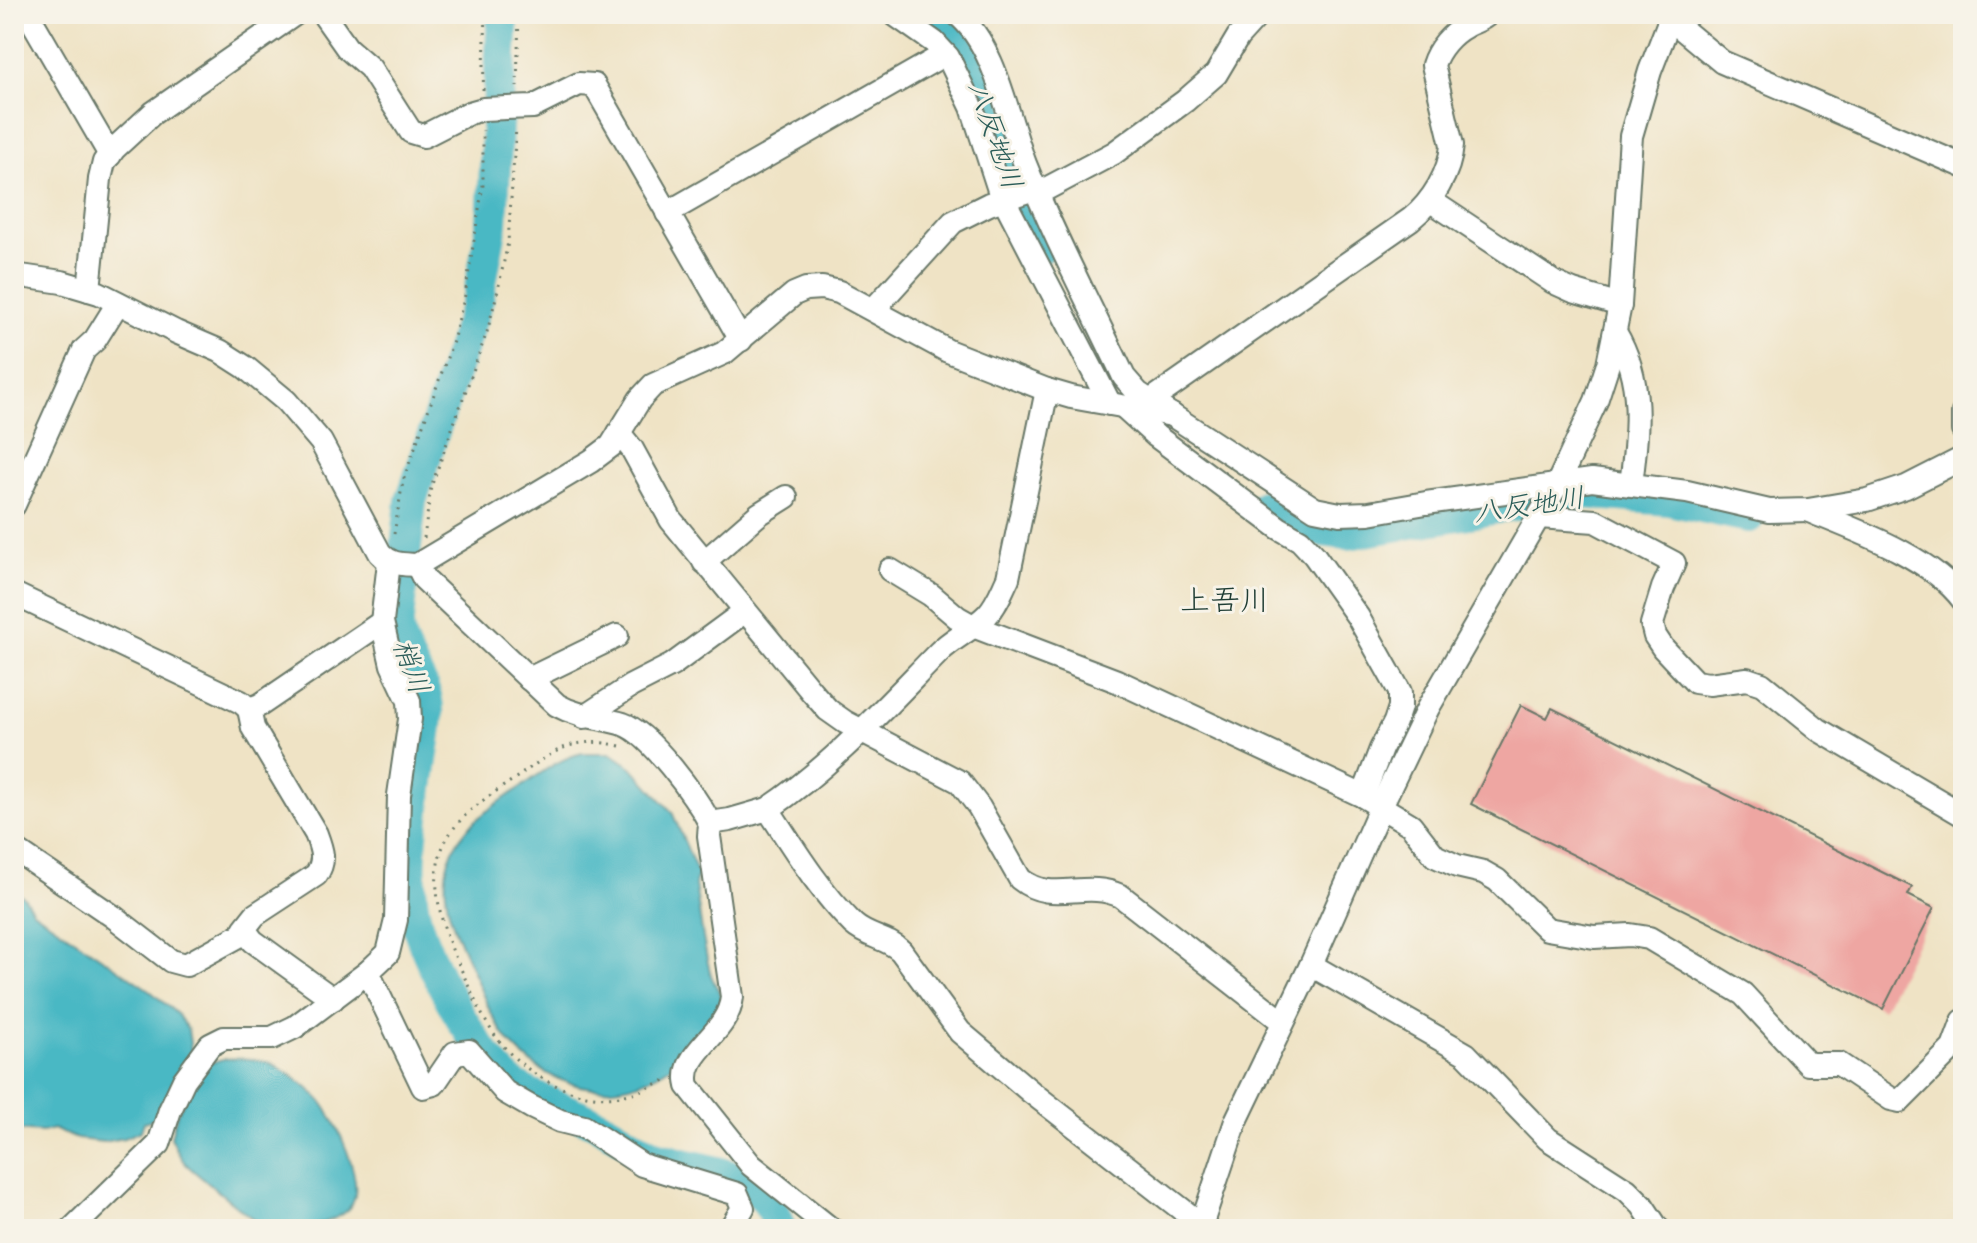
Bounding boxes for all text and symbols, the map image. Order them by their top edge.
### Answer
water label: 八反地川 [961,76,1031,194]
water label: 八反地川 [1471,478,1587,530]
district label: 上吾川 [1180,580,1270,618]
water label: 梢川 [386,634,438,698]

